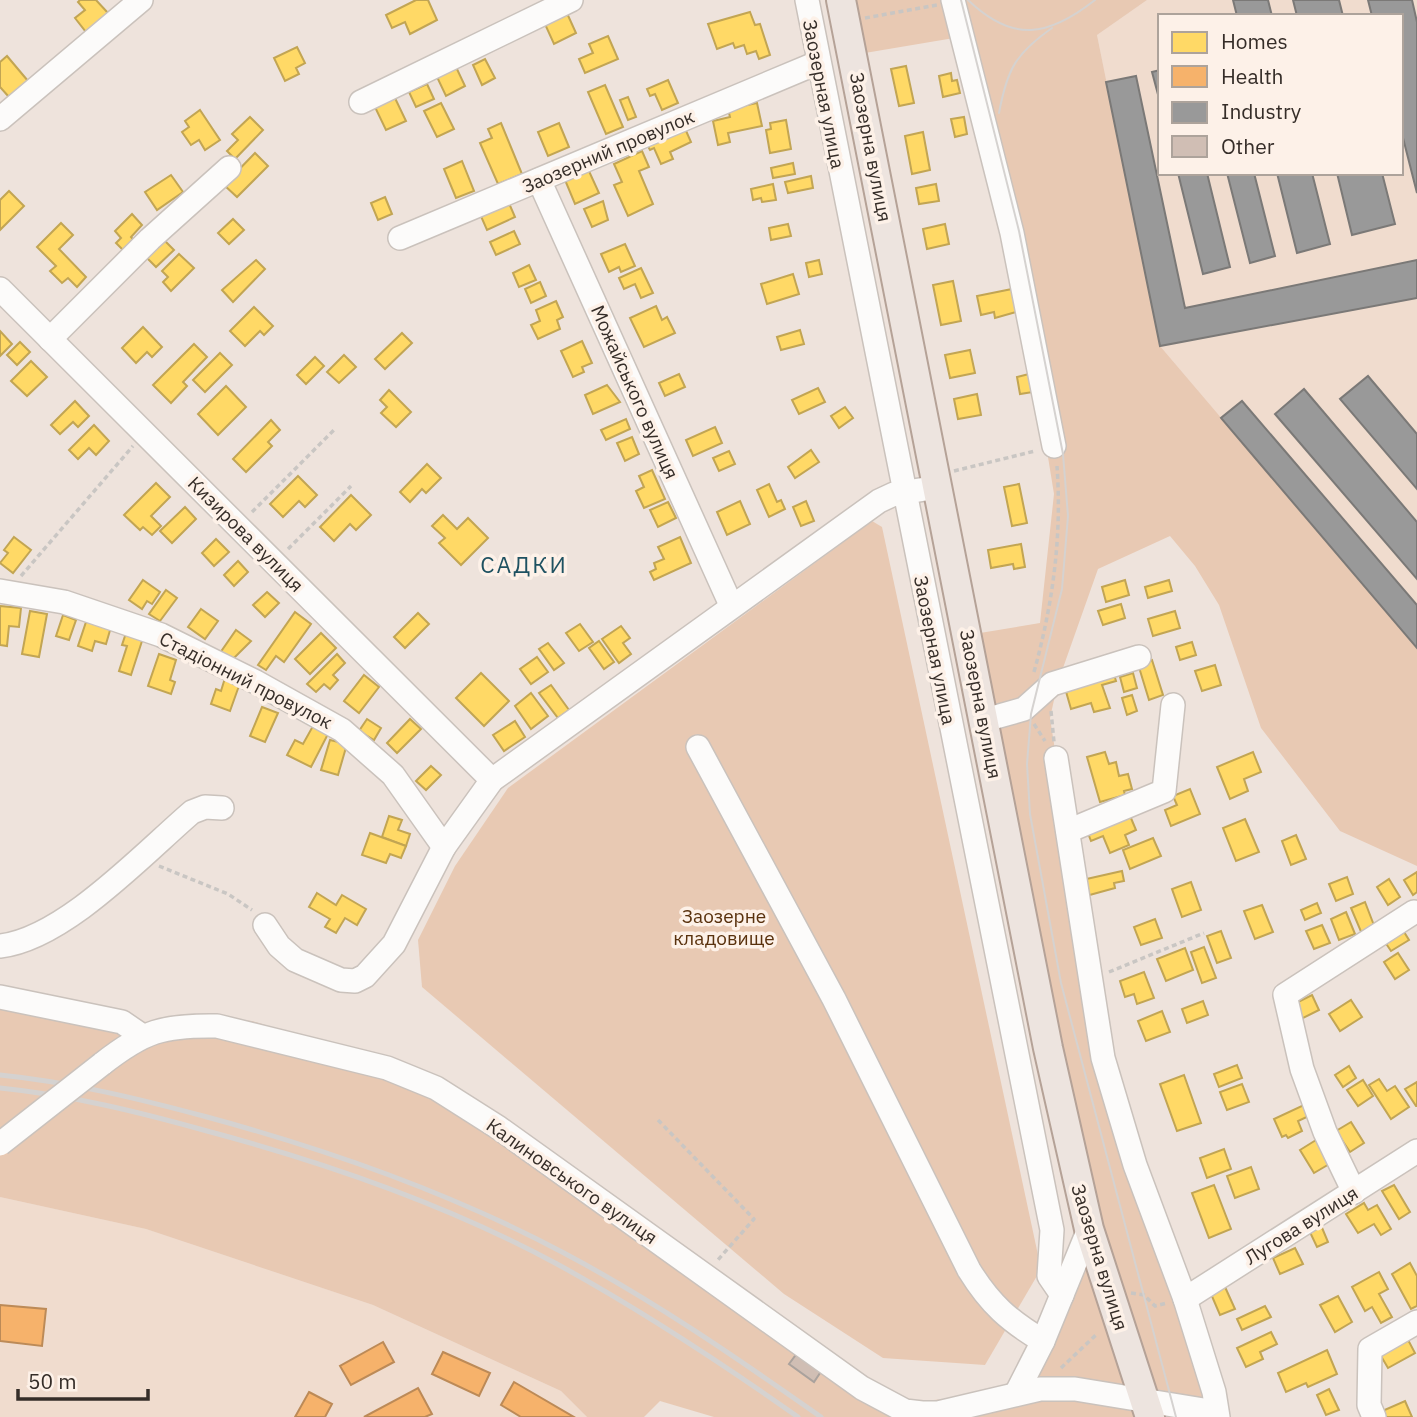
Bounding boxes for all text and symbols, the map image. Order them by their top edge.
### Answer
legend [1158,14,1403,175]
street label: Заозерная улица [798,17,850,171]
text: Homes [1221,27,1288,55]
text: Health [1221,62,1284,90]
street label: Заозерна вулиця [845,70,897,224]
text: Industry [1221,97,1302,125]
street label: Заозерний провулок [518,104,698,198]
text: Other [1221,132,1275,160]
street label: Можайського вулиця [586,301,684,483]
street label: Кизирова вулиця [183,471,309,597]
district label: САДКИ [480,549,568,579]
street label: Заозерная улица [909,573,961,727]
street label: Стадіонний провулок [155,626,337,734]
street label: Заозерна вулиця [955,627,1007,781]
park label: Заозерне кладовище [673,904,775,950]
street label: Калиновського вулиця [482,1113,662,1249]
street label: Заозерна вулиця [1066,1181,1134,1333]
street label: Лугова вулиця [1240,1181,1362,1269]
scale bar [18,1358,147,1402]
text: 50 m [28,1367,77,1395]

